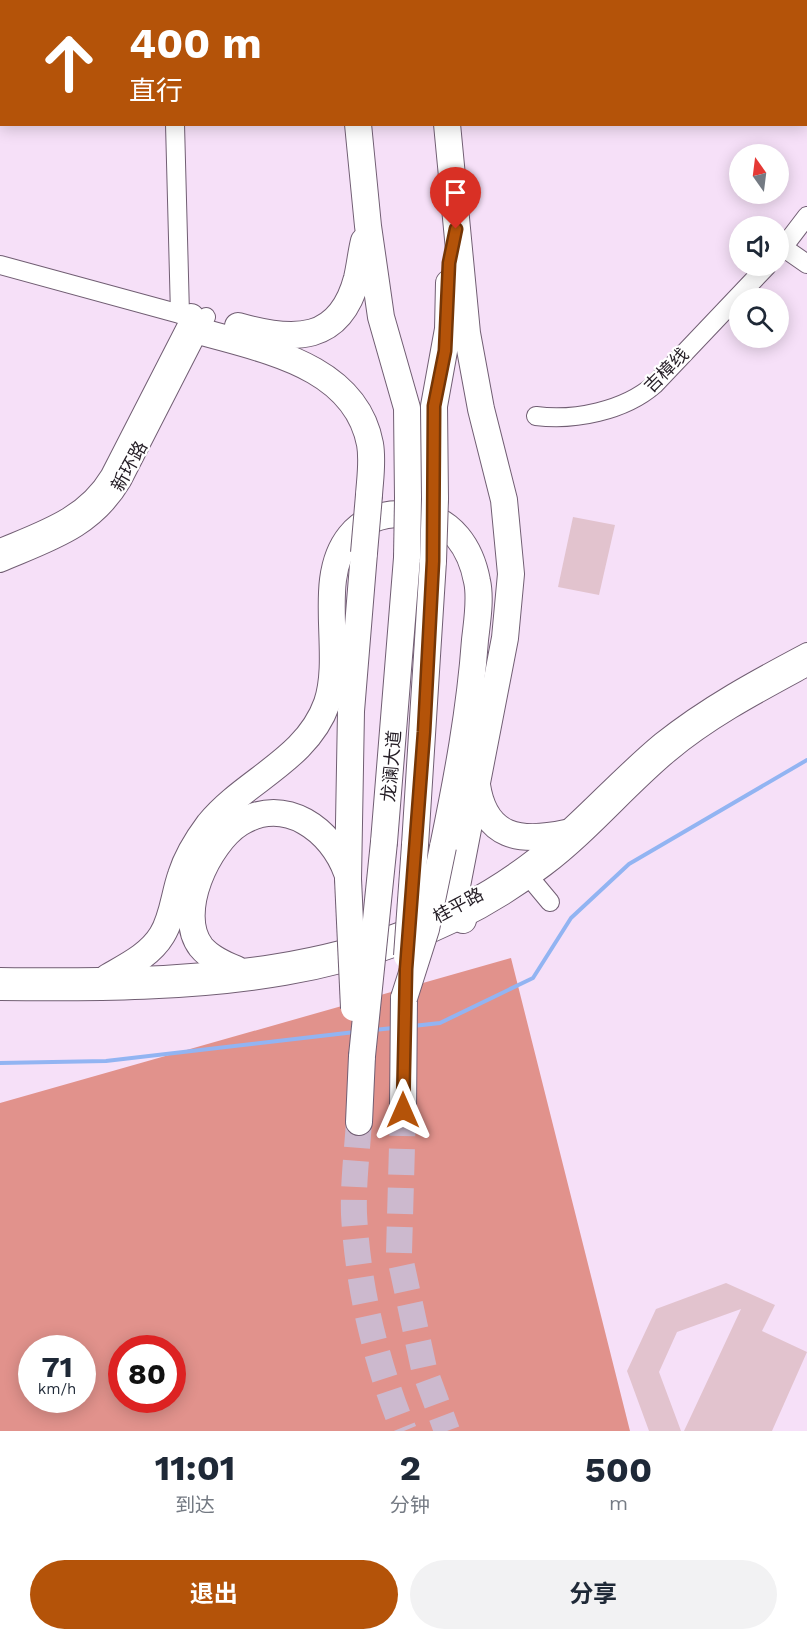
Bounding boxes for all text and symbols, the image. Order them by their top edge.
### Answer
text: 400 m [129,19,262,68]
icon: ahead [30,24,108,102]
text: 直行 [129,75,183,107]
north arrow [729,144,789,204]
map controls [729,144,789,348]
pin [430,167,481,229]
icon: arrive [439,176,472,209]
button: sound [729,216,789,276]
button: search [729,288,789,348]
street label: 吉樟线 [639,343,693,397]
street label: 新环路 [107,437,151,495]
street label: 龙澜大道 [377,729,405,803]
street label: 桂平路 [429,883,487,927]
position arrow [371,1078,435,1142]
speed limit sign: 80 [108,1335,186,1413]
text: 71 [41,1349,73,1384]
text: km/h [38,1380,76,1398]
text: 11:01 [155,1447,235,1489]
text: 2 [399,1447,421,1489]
text: 500 [585,1449,652,1491]
text: m [609,1491,628,1515]
text: 到达 [175,1493,215,1517]
text: 分钟 [390,1493,430,1517]
button: 退出 [30,1560,398,1629]
button: 分享 [410,1560,777,1629]

